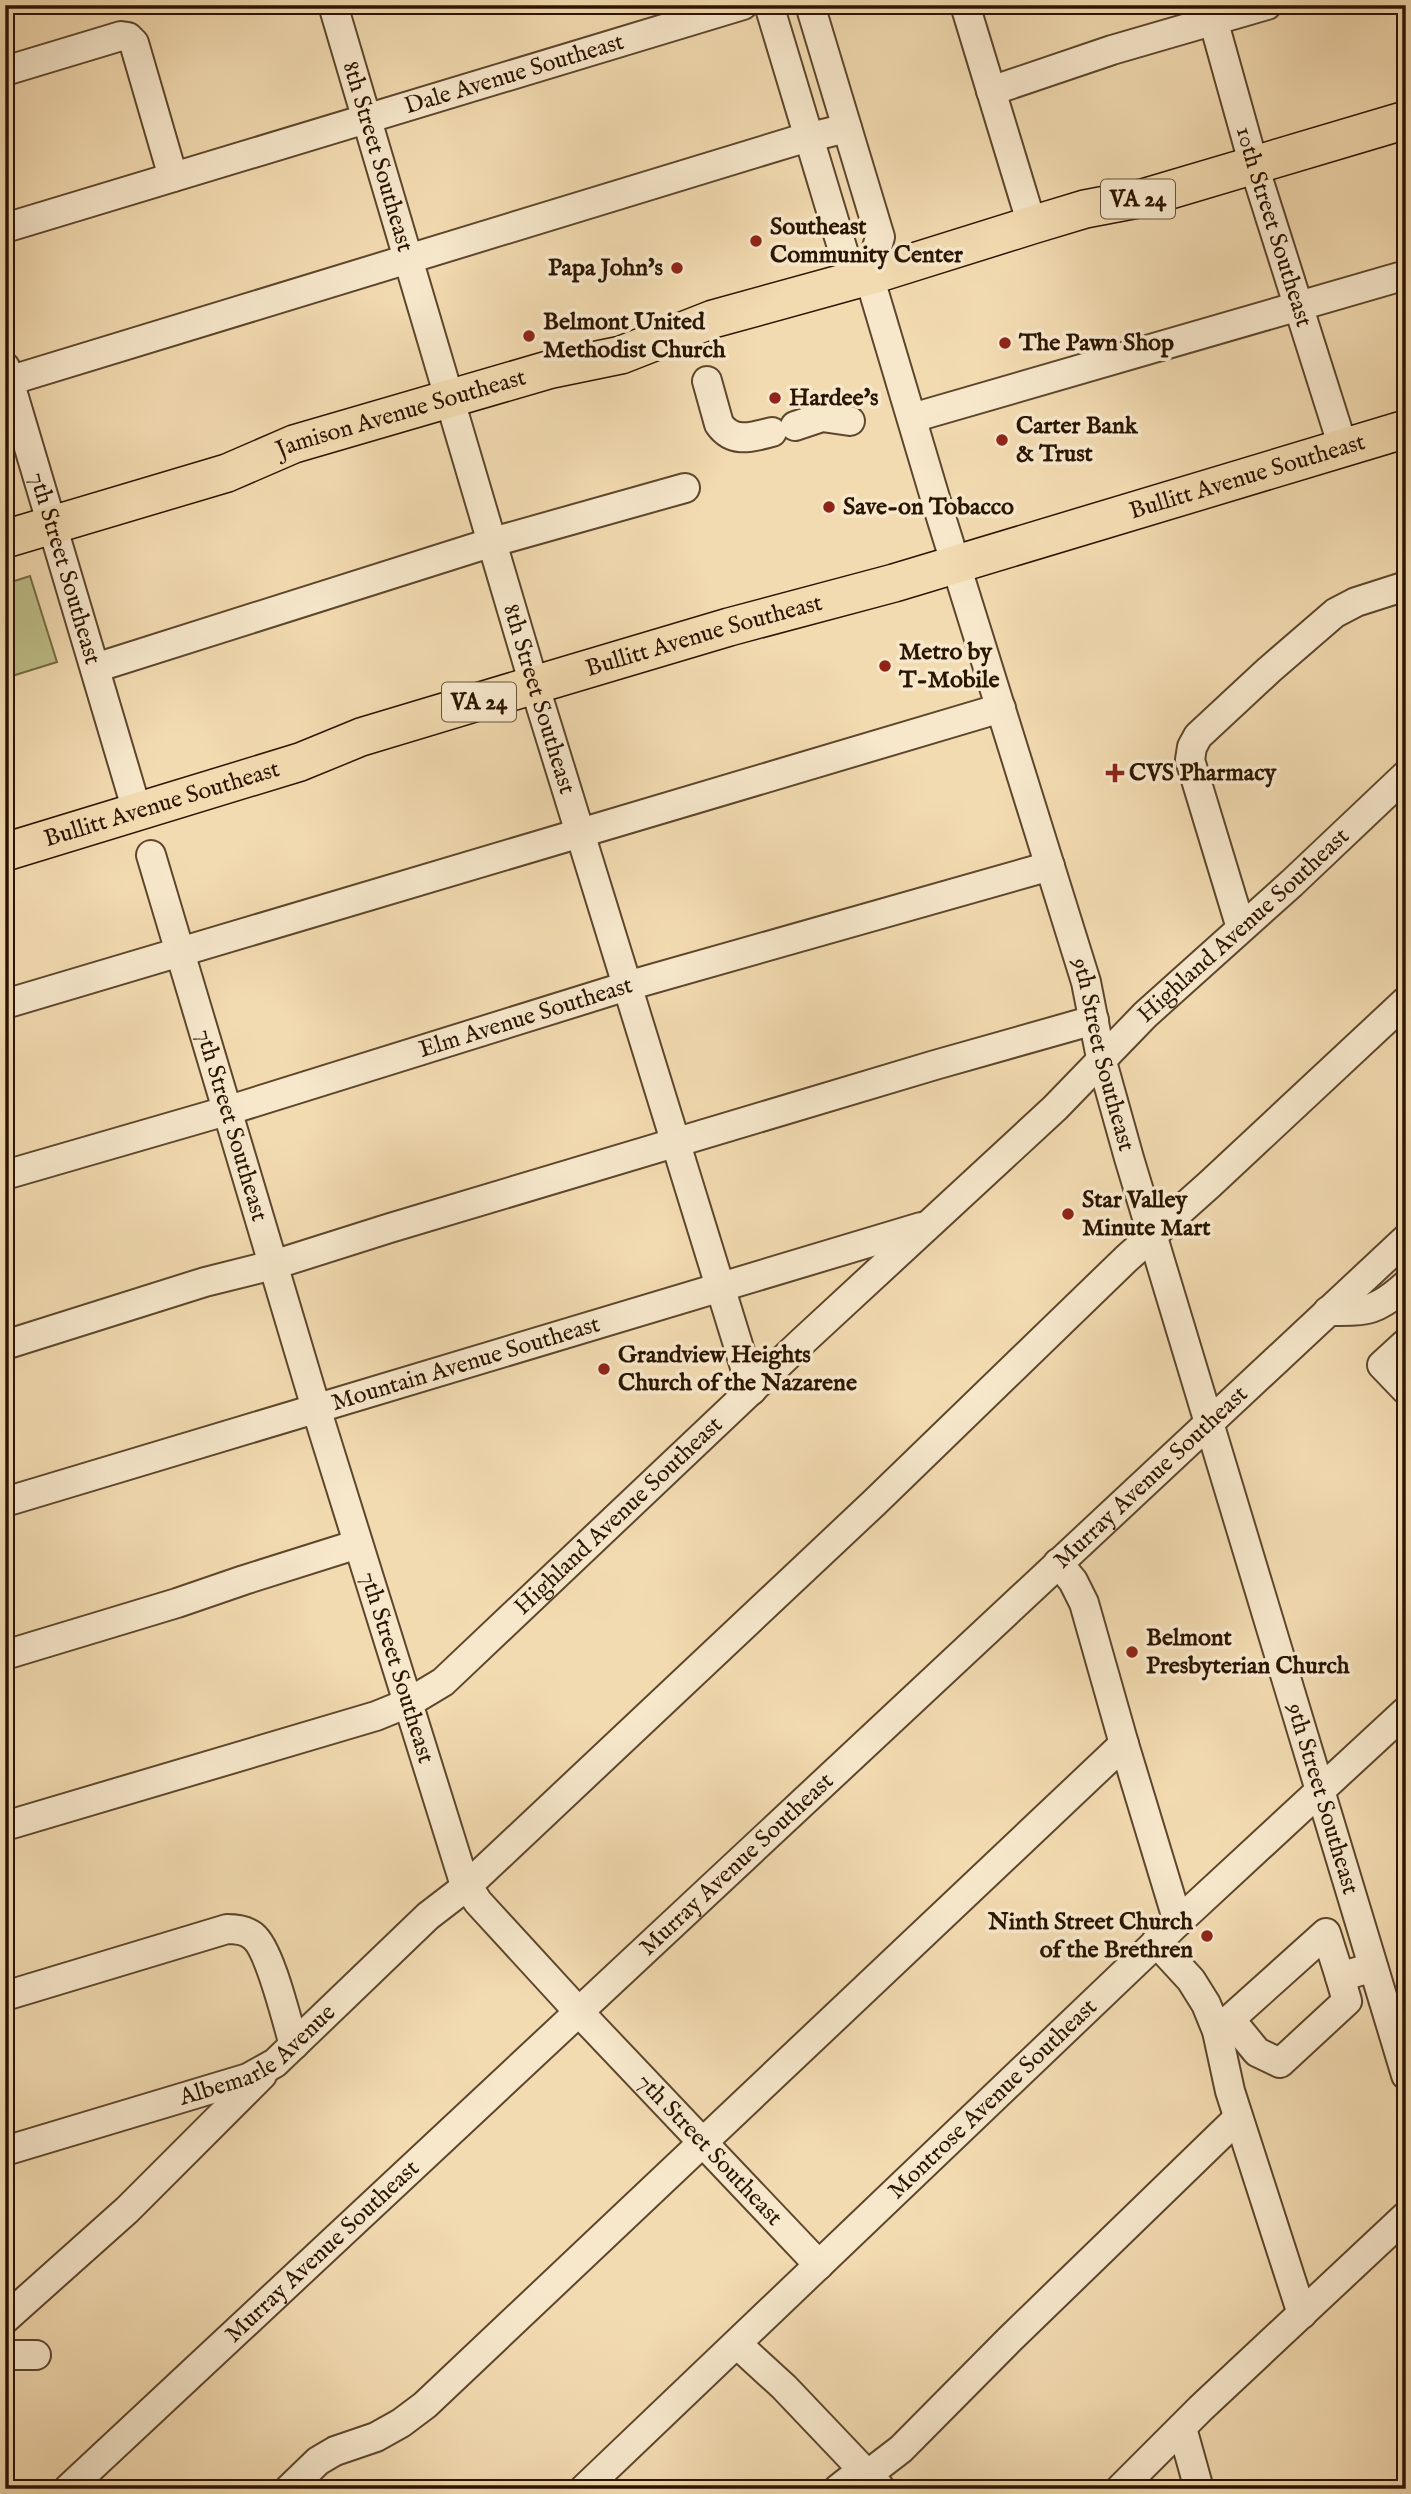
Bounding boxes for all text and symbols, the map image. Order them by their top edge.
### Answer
street label: Dale Avenue Southeast [401,26,628,122]
street label: 8th Street Southeast [335,58,421,255]
street label: 10th Street Southeast [1228,123,1320,331]
road number: VA 24 [1101,180,1175,218]
place label: Southeast Community Center [770,212,963,271]
marker: Southeast Community Center [748,233,764,249]
place label: Papa John's [548,253,664,284]
marker: Papa John's [669,260,685,276]
place label: Belmont United Methodist Church [543,307,726,366]
marker: Belmont United Methodist Church [521,328,537,344]
place label: The Pawn Shop [1018,328,1174,359]
marker: The Pawn Shop [997,335,1013,351]
street label: Jamison Avenue Southeast [268,362,530,467]
place label: Hardee's [789,383,879,414]
marker: Hardee's [767,390,783,406]
place label: Carter Bank & Trust [1016,411,1139,470]
street label: Bullitt Avenue Southeast [1125,427,1369,527]
marker: Carter Bank & Trust [994,432,1010,448]
street label: 7th Street Southeast [22,468,108,668]
place label: Save-on Tobacco [843,492,1014,523]
marker: Save-on Tobacco [821,499,837,515]
street label: Bullitt Avenue Southeast [582,587,826,684]
street label: 8th Street Southeast [496,600,583,798]
place label: Metro by T-Mobile [898,637,1000,696]
marker: Metro by T-Mobile [877,658,893,674]
road number: VA 24 [442,682,516,722]
street label: Bullitt Avenue Southeast [40,754,283,855]
place label: CVS Pharmacy [1129,758,1277,789]
marker: CVS Pharmacy [1107,765,1123,781]
street label: Highland Avenue Southeast [1131,821,1356,1030]
street label: 9th Street Southeast [1064,953,1142,1155]
street label: Elm Avenue Southeast [415,970,636,1065]
street label: 7th Street Southeast [188,1025,275,1225]
place label: Star Valley Minute Mart [1082,1185,1211,1244]
marker: Star Valley Minute Mart [1060,1206,1076,1222]
street label: Mountain Avenue Southeast [328,1309,604,1419]
place label: Grandview Heights Church of the Nazarene [618,1340,857,1399]
marker: Grandview Heights Church of the Nazarene [596,1361,612,1377]
street label: Murray Avenue Southeast [1047,1379,1255,1576]
street label: Highland Avenue Southeast [508,1410,729,1622]
street label: 7th Street Southeast [353,1568,441,1767]
place label: Belmont Presbyterian Church [1146,1623,1350,1682]
marker: Belmont Presbyterian Church [1124,1644,1140,1660]
street label: 9th Street Southeast [1279,1698,1366,1898]
street label: Murray Avenue Southeast [633,1766,840,1963]
place label: Ninth Street Church of the Brethren [987,1907,1193,1966]
marker: Ninth Street Church of the Brethren [1199,1928,1215,1944]
street label: Montrose Avenue Southeast [881,1992,1104,2206]
street label: Albemarle Avenue [175,1997,342,2114]
street label: 7th Street Southeast [630,2067,789,2233]
street label: Murray Avenue Southeast [219,2153,426,2350]

